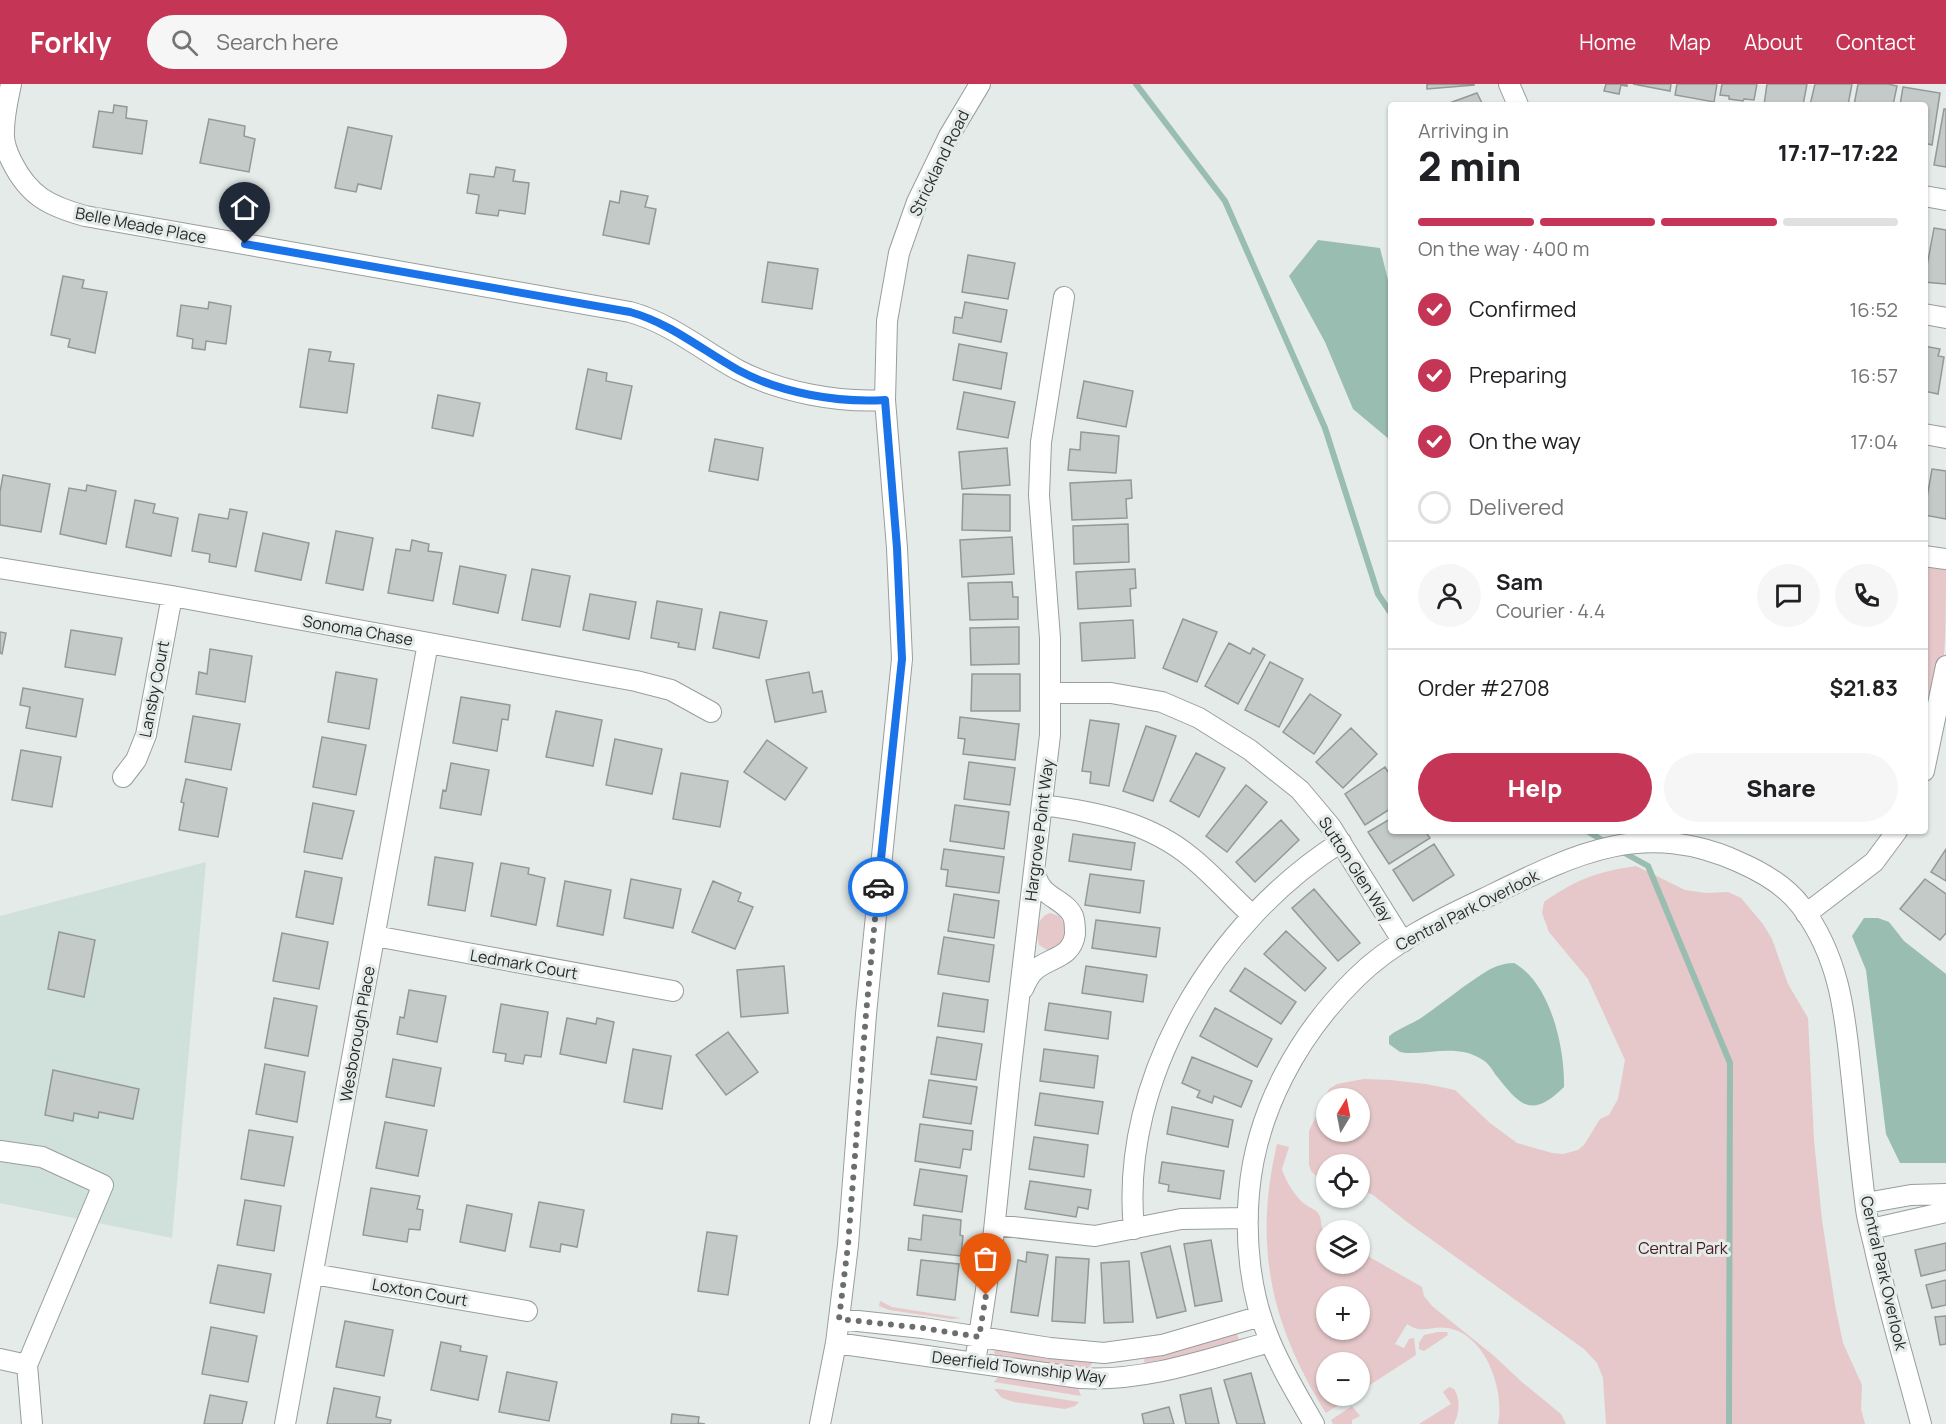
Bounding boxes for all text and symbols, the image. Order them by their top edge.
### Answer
search box [147,15,567,69]
text: Forkly [30,23,111,61]
icon: search [168,26,201,59]
text: Search here [216,27,339,57]
text: Home [1579,28,1636,56]
text: Map [1669,28,1711,56]
text: About [1744,28,1803,56]
text: Contact [1836,28,1916,56]
street label: Strickland Road [904,106,974,220]
text: Arriving in [1418,117,1509,144]
text: 17:17–17:22 [1778,138,1898,168]
text: 2 min [1418,139,1521,193]
pin [219,182,270,244]
icon: home [228,191,261,224]
street label: Belle Meade Place [74,202,208,248]
text: On the way · 400 m [1418,235,1589,262]
icon: check [1418,293,1451,326]
text: Confirmed [1469,294,1577,324]
text: 16:52 [1849,296,1898,323]
icon: check [1418,359,1451,392]
text: Preparing [1469,360,1567,390]
text: 16:57 [1850,362,1898,389]
icon: check [1418,425,1451,458]
text: On the way [1469,426,1581,456]
text: 17:04 [1850,428,1898,455]
text: Delivered [1469,492,1564,522]
button: person [1418,564,1481,627]
button: chat [1757,564,1820,627]
button: phone [1835,564,1898,627]
text: Sam [1496,567,1543,597]
text: Courier · 4.4 [1496,597,1606,624]
street label: Sonoma Chase [301,609,415,651]
street label: Lansby Court [134,639,174,739]
text: Order #2708 [1418,673,1550,703]
text: $21.83 [1829,673,1898,703]
button: Help [1418,753,1652,822]
button: Share [1664,753,1898,822]
street label: Hargrove Point Way [1019,757,1059,902]
street label: Sutton Glen Way [1314,812,1399,926]
courier [848,857,908,917]
street label: Central Park Overlook [1392,864,1543,956]
icon: car [862,871,895,904]
street label: Ledmark Court [468,944,580,984]
street label: Wesborough Place [334,964,380,1104]
north arrow [1316,1088,1370,1142]
map controls [1316,1088,1370,1406]
button: locate [1316,1154,1370,1208]
street label: Central Park Overlook [1856,1194,1913,1353]
button: layers [1316,1220,1370,1274]
pin [960,1233,1011,1295]
park label: Central Park [1638,1237,1729,1259]
icon: bag [969,1242,1002,1275]
street label: Loxton Court [370,1273,470,1311]
button: + [1316,1286,1370,1340]
street label: Deerfield Township Way [931,1345,1108,1389]
button: − [1316,1352,1370,1406]

